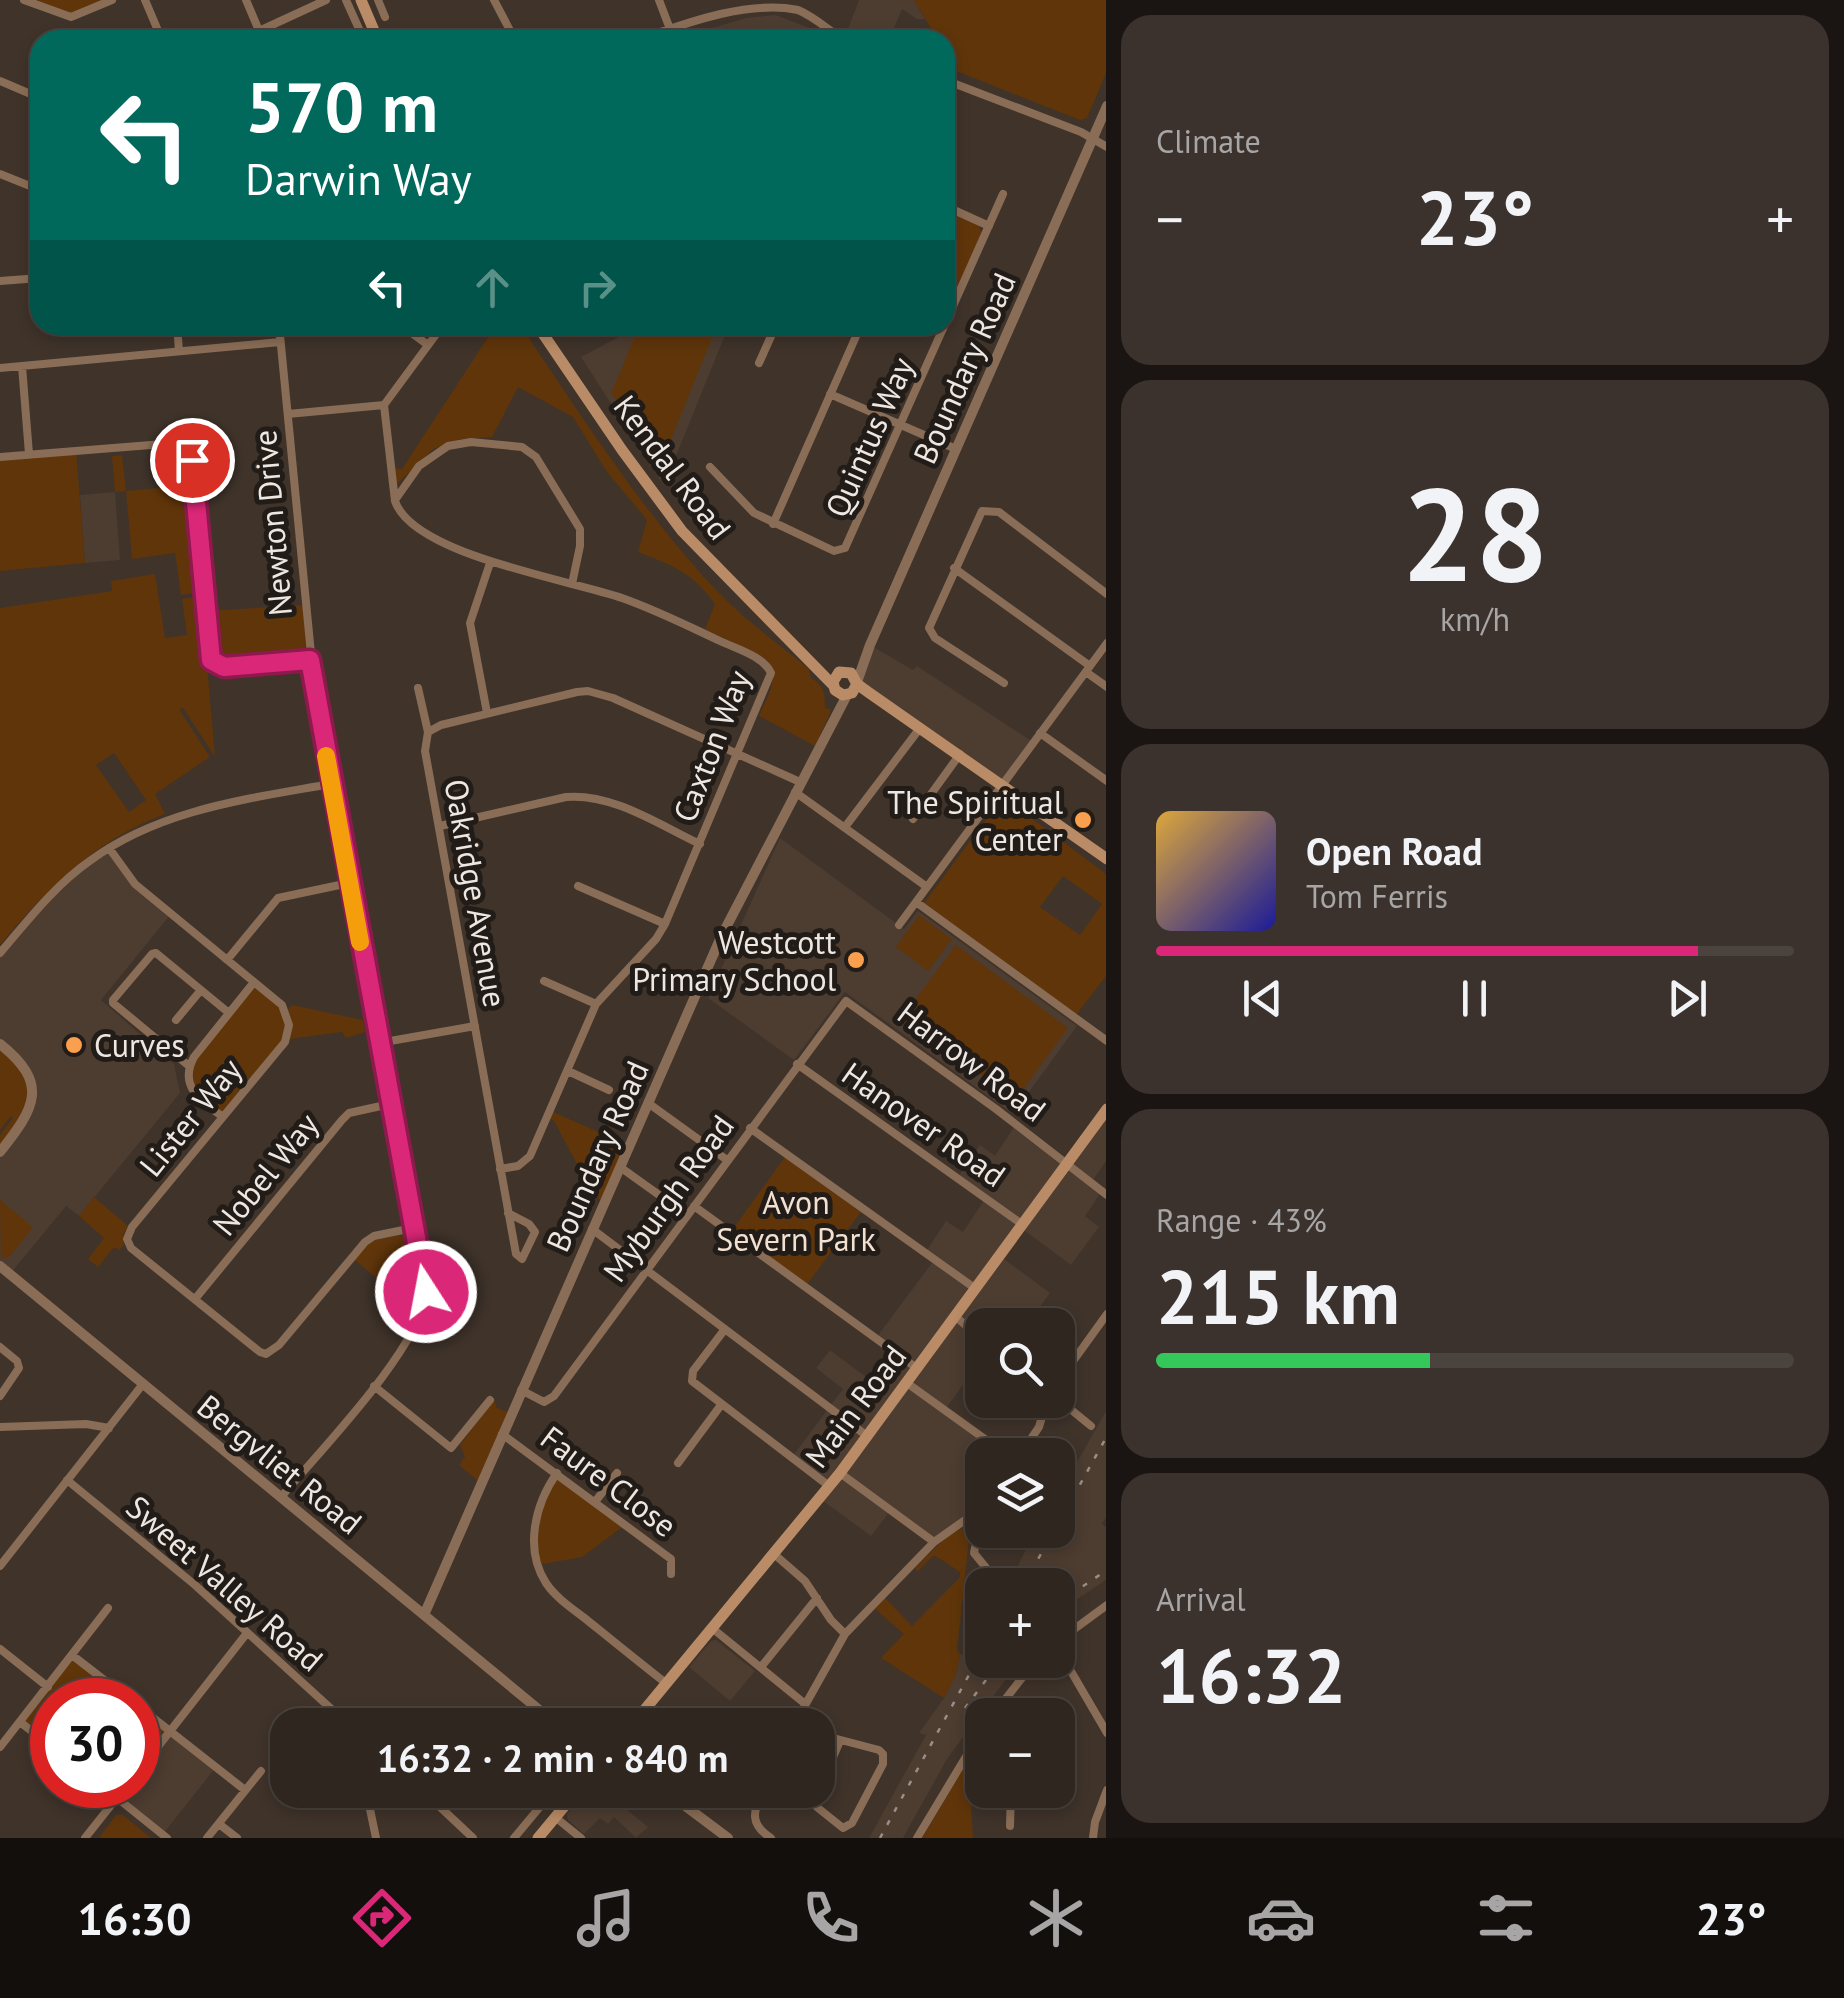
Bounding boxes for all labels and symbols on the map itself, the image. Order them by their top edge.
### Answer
street label: Boundary Road [903,266,1025,470]
street label: Quintus Way [815,350,923,524]
street label: Kendal Road [605,386,741,548]
pin [150,418,235,503]
street label: Newton Drive [243,428,301,618]
street label: Caxton Way [663,664,759,828]
street label: Oakridge Avenue [435,776,517,1010]
place label: The Spiritual Center [887,781,1064,860]
marker: The Spiritual Center [1072,809,1094,831]
place label: Westcott Primary School [632,921,837,1000]
marker: Westcott Primary School [845,949,867,971]
street label: Harrow Road [889,992,1055,1130]
place label: Curves [94,1024,185,1066]
marker: Curves [63,1034,85,1056]
street label: Lister Way [130,1049,250,1185]
street label: Hanover Road [834,1052,1014,1196]
street label: Boundary Road [536,1054,658,1258]
street label: Nobel Way [203,1104,327,1244]
street label: Myburgh Road [593,1106,743,1290]
park label: Avon Severn Park [716,1181,876,1260]
position arrow [374,1240,478,1344]
street label: Main Road [795,1336,915,1476]
street label: Bergvliet Road [189,1385,371,1543]
street label: Faure Close [533,1416,685,1546]
street label: Sweet Valley Road [118,1486,332,1680]
speed limit sign: 30 [30,1678,160,1808]

